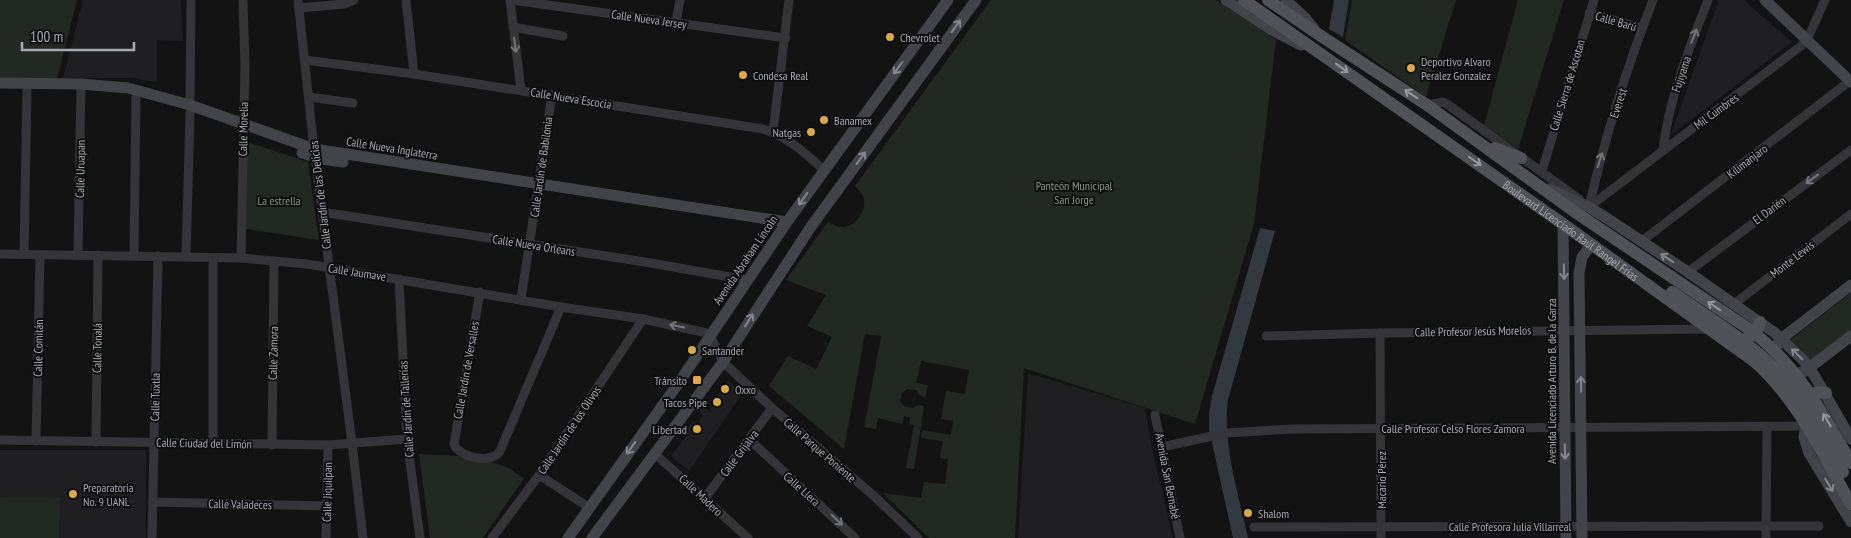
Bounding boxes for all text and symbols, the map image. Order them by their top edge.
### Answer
street label: Calle Nueva Jersey [610,6,688,32]
street label: Calle Barú [1594,8,1638,34]
scale bar [22,20,135,52]
one-way arrow [951,20,961,34]
text: 100 m [30,27,63,46]
one-way arrow [1690,29,1699,44]
place label: Chevrolet [900,30,940,45]
marker: Chevrolet [884,31,896,43]
one-way arrow [510,37,520,53]
street label: Calle Sierra de Ascotan [1546,38,1588,132]
place label: Deportivo Alvaro Peralez Gonzalez [1421,54,1491,83]
street label: Fujiyama [1668,54,1694,94]
one-way arrow [893,61,904,74]
marker: Deportivo Alvaro Peralez Gonzalez [1405,62,1417,74]
one-way arrow [1335,63,1349,73]
place label: Condesa Real [753,68,808,83]
marker: Condesa Real [737,69,749,81]
street label: Calle Nueva Escocia [529,84,613,112]
street label: Everest [1606,86,1630,120]
one-way arrow [1404,89,1418,100]
street label: Mil Cumbres [1691,90,1741,132]
street label: Calle Morelia [235,101,251,156]
place label: Banamex [834,113,872,128]
marker: Banamex [818,114,830,126]
street label: Calle Jardín de Babilonia [527,116,556,218]
place label: Natgas [772,125,801,140]
marker: Natgas [805,126,817,138]
street label: Calle Nueva Inglaterra [345,133,439,163]
street label: Calle Uruapan [72,140,88,198]
street label: Calle Jardín de las Delicias [306,140,334,250]
street label: Kilimanjaro [1723,141,1771,181]
one-way arrow [855,152,866,165]
one-way arrow [1596,152,1606,168]
one-way arrow [1468,156,1482,166]
one-way arrow [1805,174,1819,184]
street label: Boulevard Licenciado Raúl Rangel Frías [1500,177,1642,284]
park label: Panteón Municipal San Jorge [1036,178,1113,207]
one-way arrow [798,192,808,206]
park label: La estrella [257,193,301,208]
street label: El Darién [1749,193,1789,227]
street label: Avenida Abraham Lincoln [710,212,780,308]
street label: Calle Nueva Orleans [492,231,576,259]
street label: Monte Lewis [1767,237,1817,281]
one-way arrow [1660,252,1674,262]
street label: Calle Jaumave [327,260,387,284]
one-way arrow [1559,264,1569,280]
street label: Avenida Licenciado Arturo B. de la Garza [1544,298,1559,464]
one-way arrow [1708,301,1722,311]
one-way arrow [744,314,754,328]
street label: Calle Comitán [30,319,46,377]
street label: Calle Jardín de Versalles [450,320,482,420]
one-way arrow [669,321,685,330]
street label: Calle Profesor Jesús Morelos [1415,322,1531,340]
street label: Calle Tonalá [89,323,105,373]
street label: Calle Zamora [265,326,281,380]
place label: Santander [702,343,745,358]
marker: Santander [686,344,698,356]
one-way arrow [1791,348,1803,360]
street label: Calle Jardín de Tallerías [395,360,417,458]
street label: Calle Tuxtla [147,373,163,421]
place label: Tránsito [654,373,687,388]
marker: Tránsito [691,374,703,386]
one-way arrow [1576,377,1586,393]
place label: Oxxo [735,382,756,397]
street label: Calle Jardín de los Olivos [534,383,604,477]
marker: Oxxo [719,383,731,395]
place label: Tacos Pipe [664,395,707,410]
marker: Tacos Pipe [711,396,723,408]
one-way arrow [1821,414,1831,428]
street label: Calle Parque Poniente [781,415,859,485]
street label: Calle Profesor Celso Flores Zamora [1382,421,1525,436]
place label: Libertad [652,422,687,437]
marker: Libertad [691,423,703,435]
street label: Calle Grijalva [717,427,762,479]
street label: Avenida San Bernabé [1152,432,1184,520]
street label: Calle Ciudad del Limón [156,435,252,451]
one-way arrow [626,441,637,454]
one-way arrow [1560,444,1570,460]
street label: Macario Pérez [1374,451,1389,509]
street label: Calle Jiquilpan [319,462,335,522]
street label: Calle Llera [781,469,824,509]
street label: Calle Madero [676,471,726,519]
one-way arrow [1824,478,1834,492]
place label: Preparatoria No. 9 UANL [83,480,134,509]
marker: Preparatoria No. 9 UANL [67,488,79,500]
street label: Calle Valadeces [208,496,272,512]
place label: Shalom [1258,506,1289,521]
marker: Shalom [1242,507,1254,519]
one-way arrow [830,514,843,526]
street label: Calle Profesora Julia Villarreal [1449,519,1572,534]

